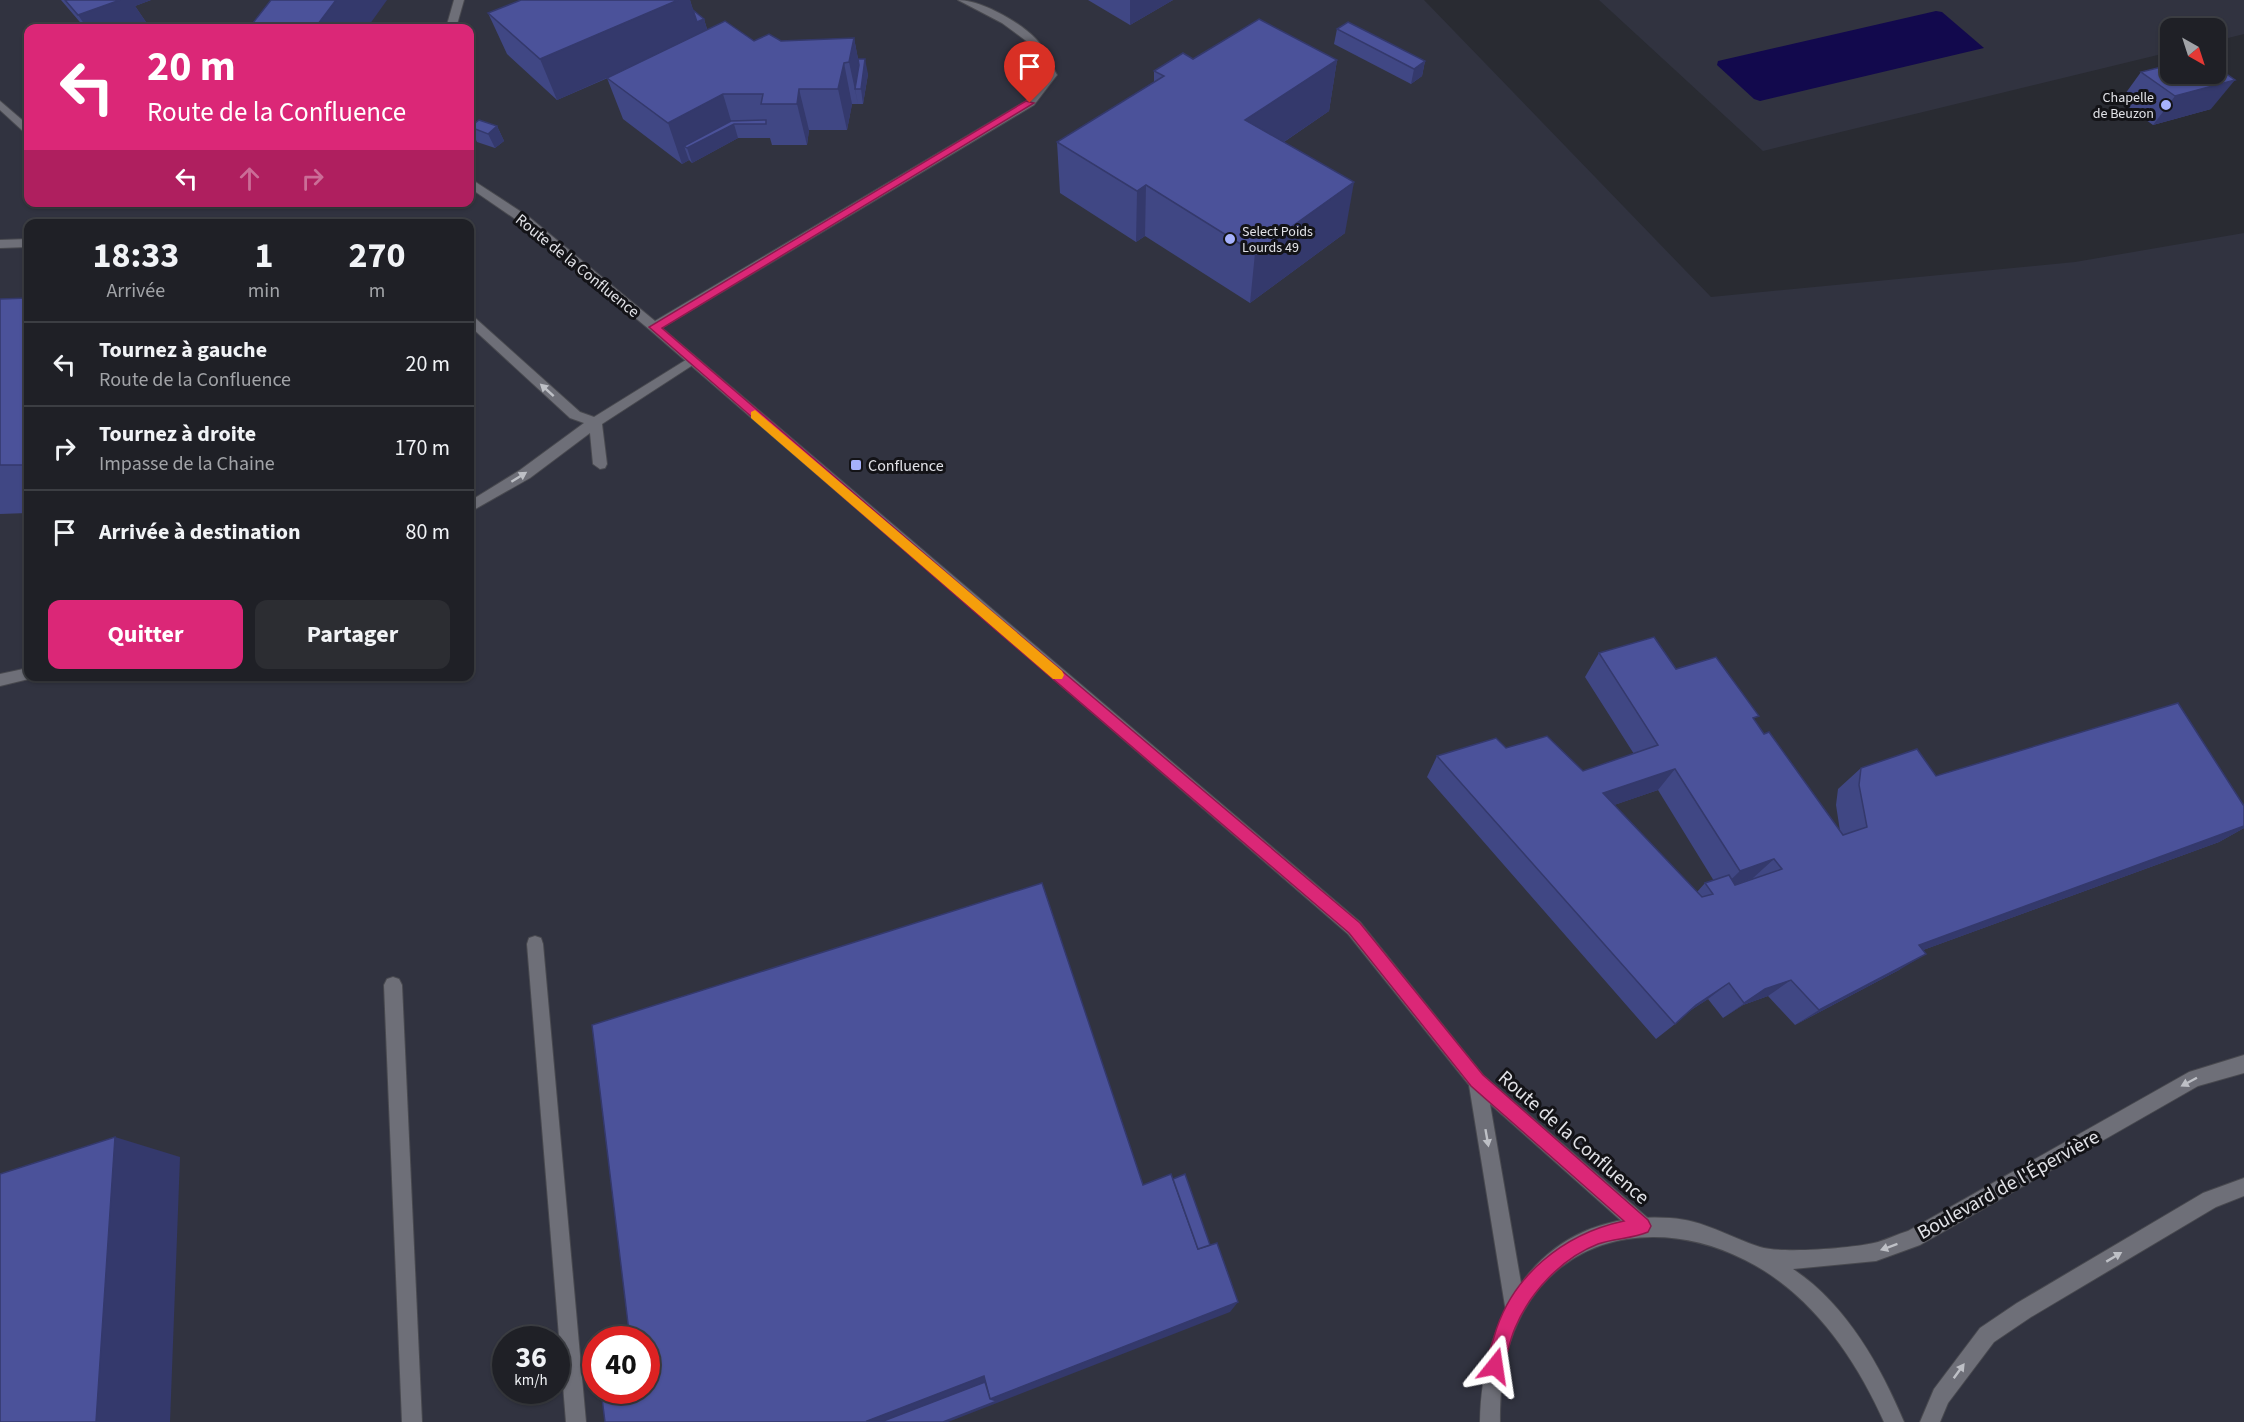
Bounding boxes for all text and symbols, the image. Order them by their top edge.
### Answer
north arrow [2160,18,2226,84]
map controls [2160,18,2226,84]
text: 20 m [147,37,236,97]
pin [1004,41,1055,103]
icon: left [48,48,126,126]
icon: arrive [1013,50,1046,83]
place label: Chapelle de Beuzon [2093,88,2154,124]
text: Route de la Confluence [147,93,406,132]
marker: Chapelle de Beuzon [2159,98,2173,112]
icon: left [170,162,203,195]
icon: ahead [233,162,266,195]
icon: right [296,162,329,195]
street label: Route de la Confluence [511,209,644,323]
place label: Select Poids Lourds 49 [1242,222,1313,258]
text: 18:33 [92,230,179,281]
text: 1 [254,230,273,281]
text: 270 [349,230,406,281]
marker: Select Poids Lourds 49 [1223,232,1237,246]
text: Arrivée [106,277,165,305]
text: min [248,277,280,305]
text: m [369,277,385,305]
text: Tournez à gauche [99,334,267,366]
icon: left [48,348,81,381]
text: 20 m [405,348,450,380]
text: Route de la Confluence [99,366,291,394]
one-way arrow [540,383,555,397]
text: Tournez à droite [99,418,256,450]
icon: right [48,432,81,465]
text: 170 m [395,432,450,464]
text: Impasse de la Chaine [99,450,275,478]
place label: Confluence [868,455,944,477]
marker: Confluence [849,458,863,472]
one-way arrow [511,471,527,483]
icon: arrive [48,516,81,549]
text: Arrivée à destination [99,516,301,548]
text: 80 m [405,516,450,548]
button: Quitter [48,600,243,669]
button: Partager [255,600,450,669]
street label: Route de la Confluence [1492,1064,1655,1211]
one-way arrow [2180,1077,2197,1087]
street label: Boulevard de l'Épervière [1912,1123,2105,1247]
one-way arrow [1483,1129,1492,1148]
one-way arrow [1880,1242,1898,1252]
one-way arrow [2106,1251,2122,1262]
speed limit sign: 40 [582,1326,660,1404]
position arrow [1463,1334,1527,1398]
text: 36 [515,1336,547,1379]
one-way arrow [1953,1364,1965,1380]
text: km/h [514,1370,548,1391]

